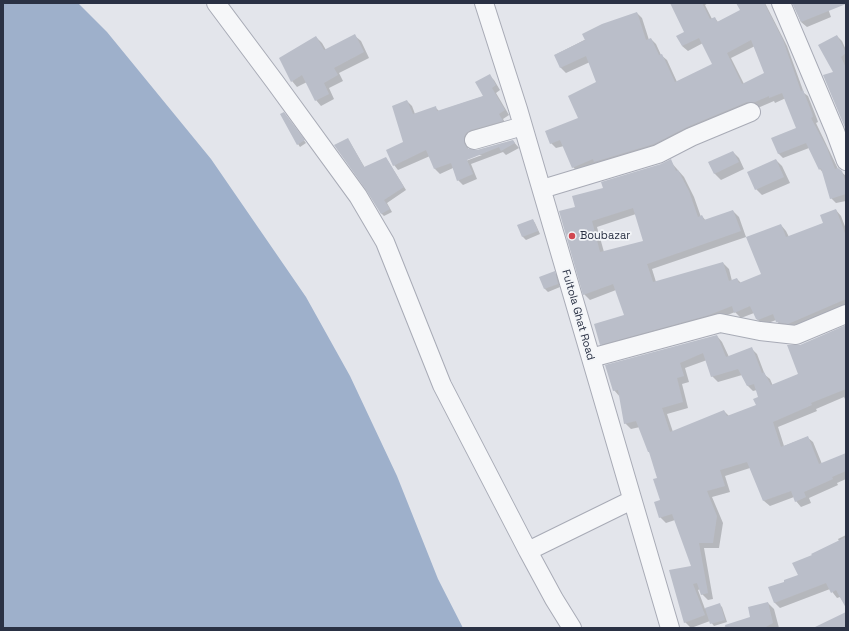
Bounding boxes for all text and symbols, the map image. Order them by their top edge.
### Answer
place label: Boubazar [580,229,630,243]
marker: Boubazar [567,231,577,241]
street label: Fultola Ghat Road [559,268,597,362]

